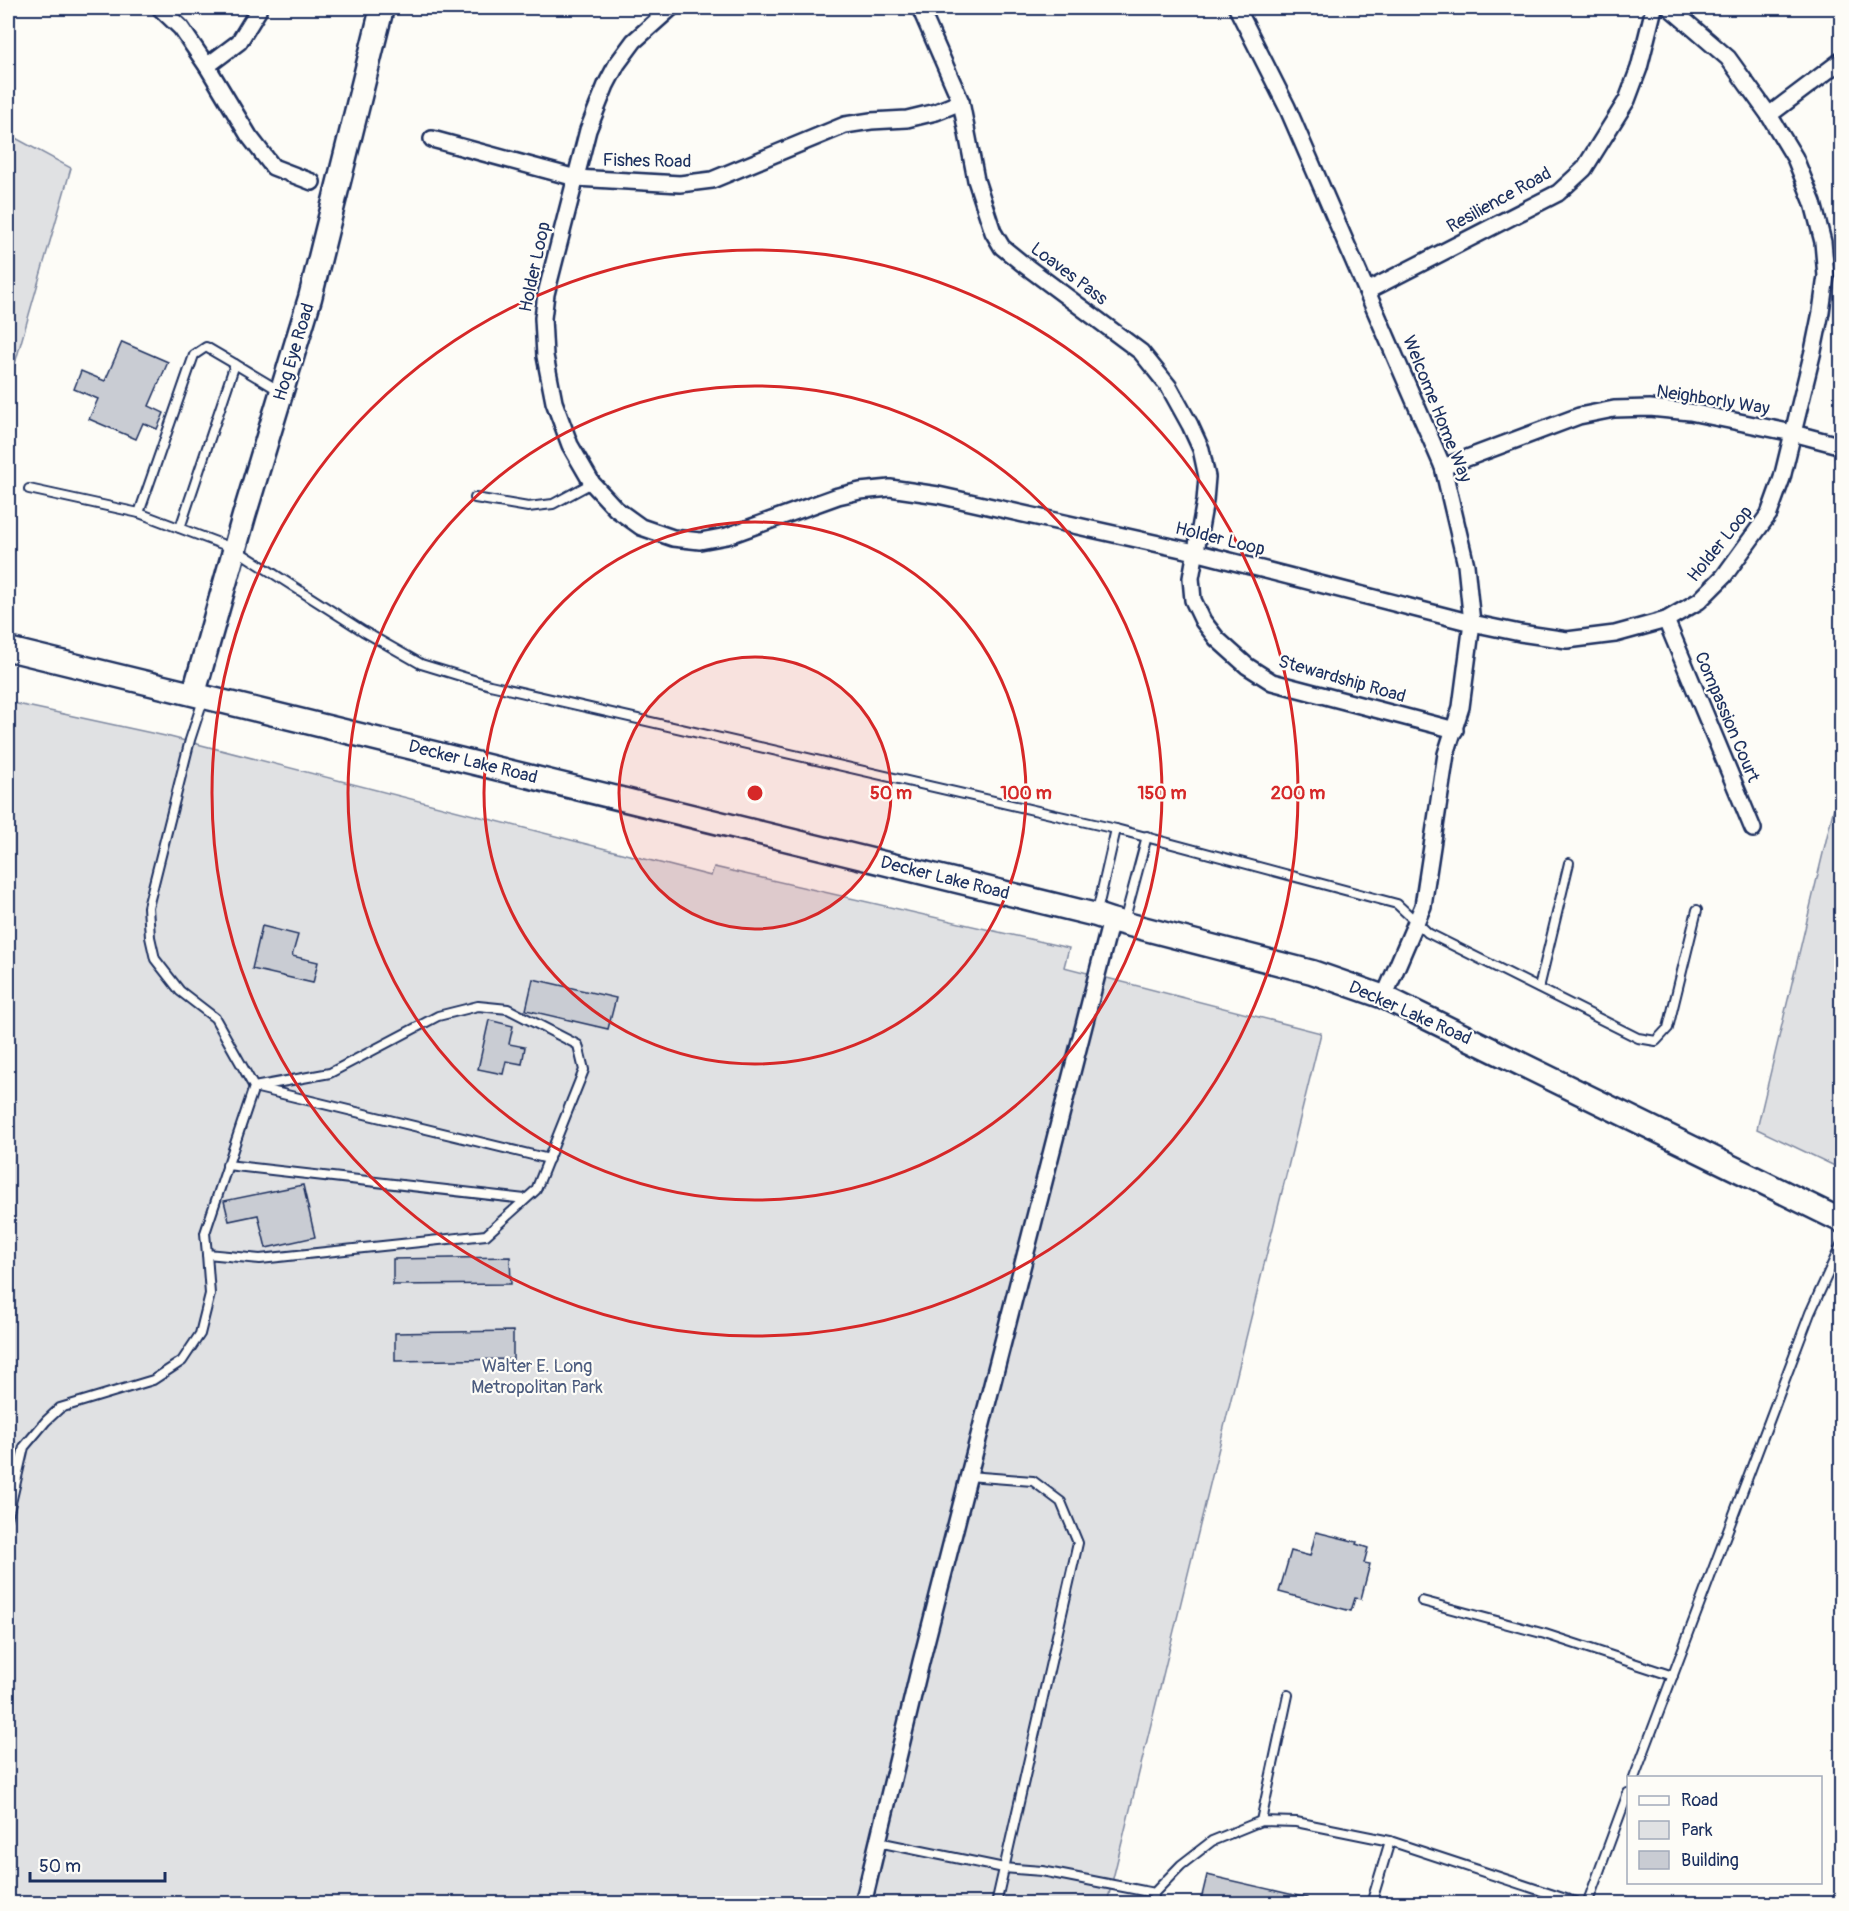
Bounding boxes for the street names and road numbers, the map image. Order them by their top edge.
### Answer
street label: Fishes Road [602,149,692,173]
street label: Resilience Road [1443,162,1555,238]
street label: Holder Loop [514,220,556,314]
street label: Loaves Pass [1026,237,1112,311]
street label: Hog Eye Road [268,300,320,404]
street label: Welcome Home Way [1397,332,1477,486]
street label: Neighborly Way [1655,380,1771,420]
street label: Holder Loop [1682,501,1758,587]
street label: Holder Loop [1173,517,1267,561]
street label: Compassion Court [1689,648,1765,786]
street label: Stewardship Road [1276,650,1408,708]
street label: Decker Lake Road [406,735,540,789]
street label: Decker Lake Road [878,851,1012,905]
street label: Decker Lake Road [1345,976,1475,1050]

